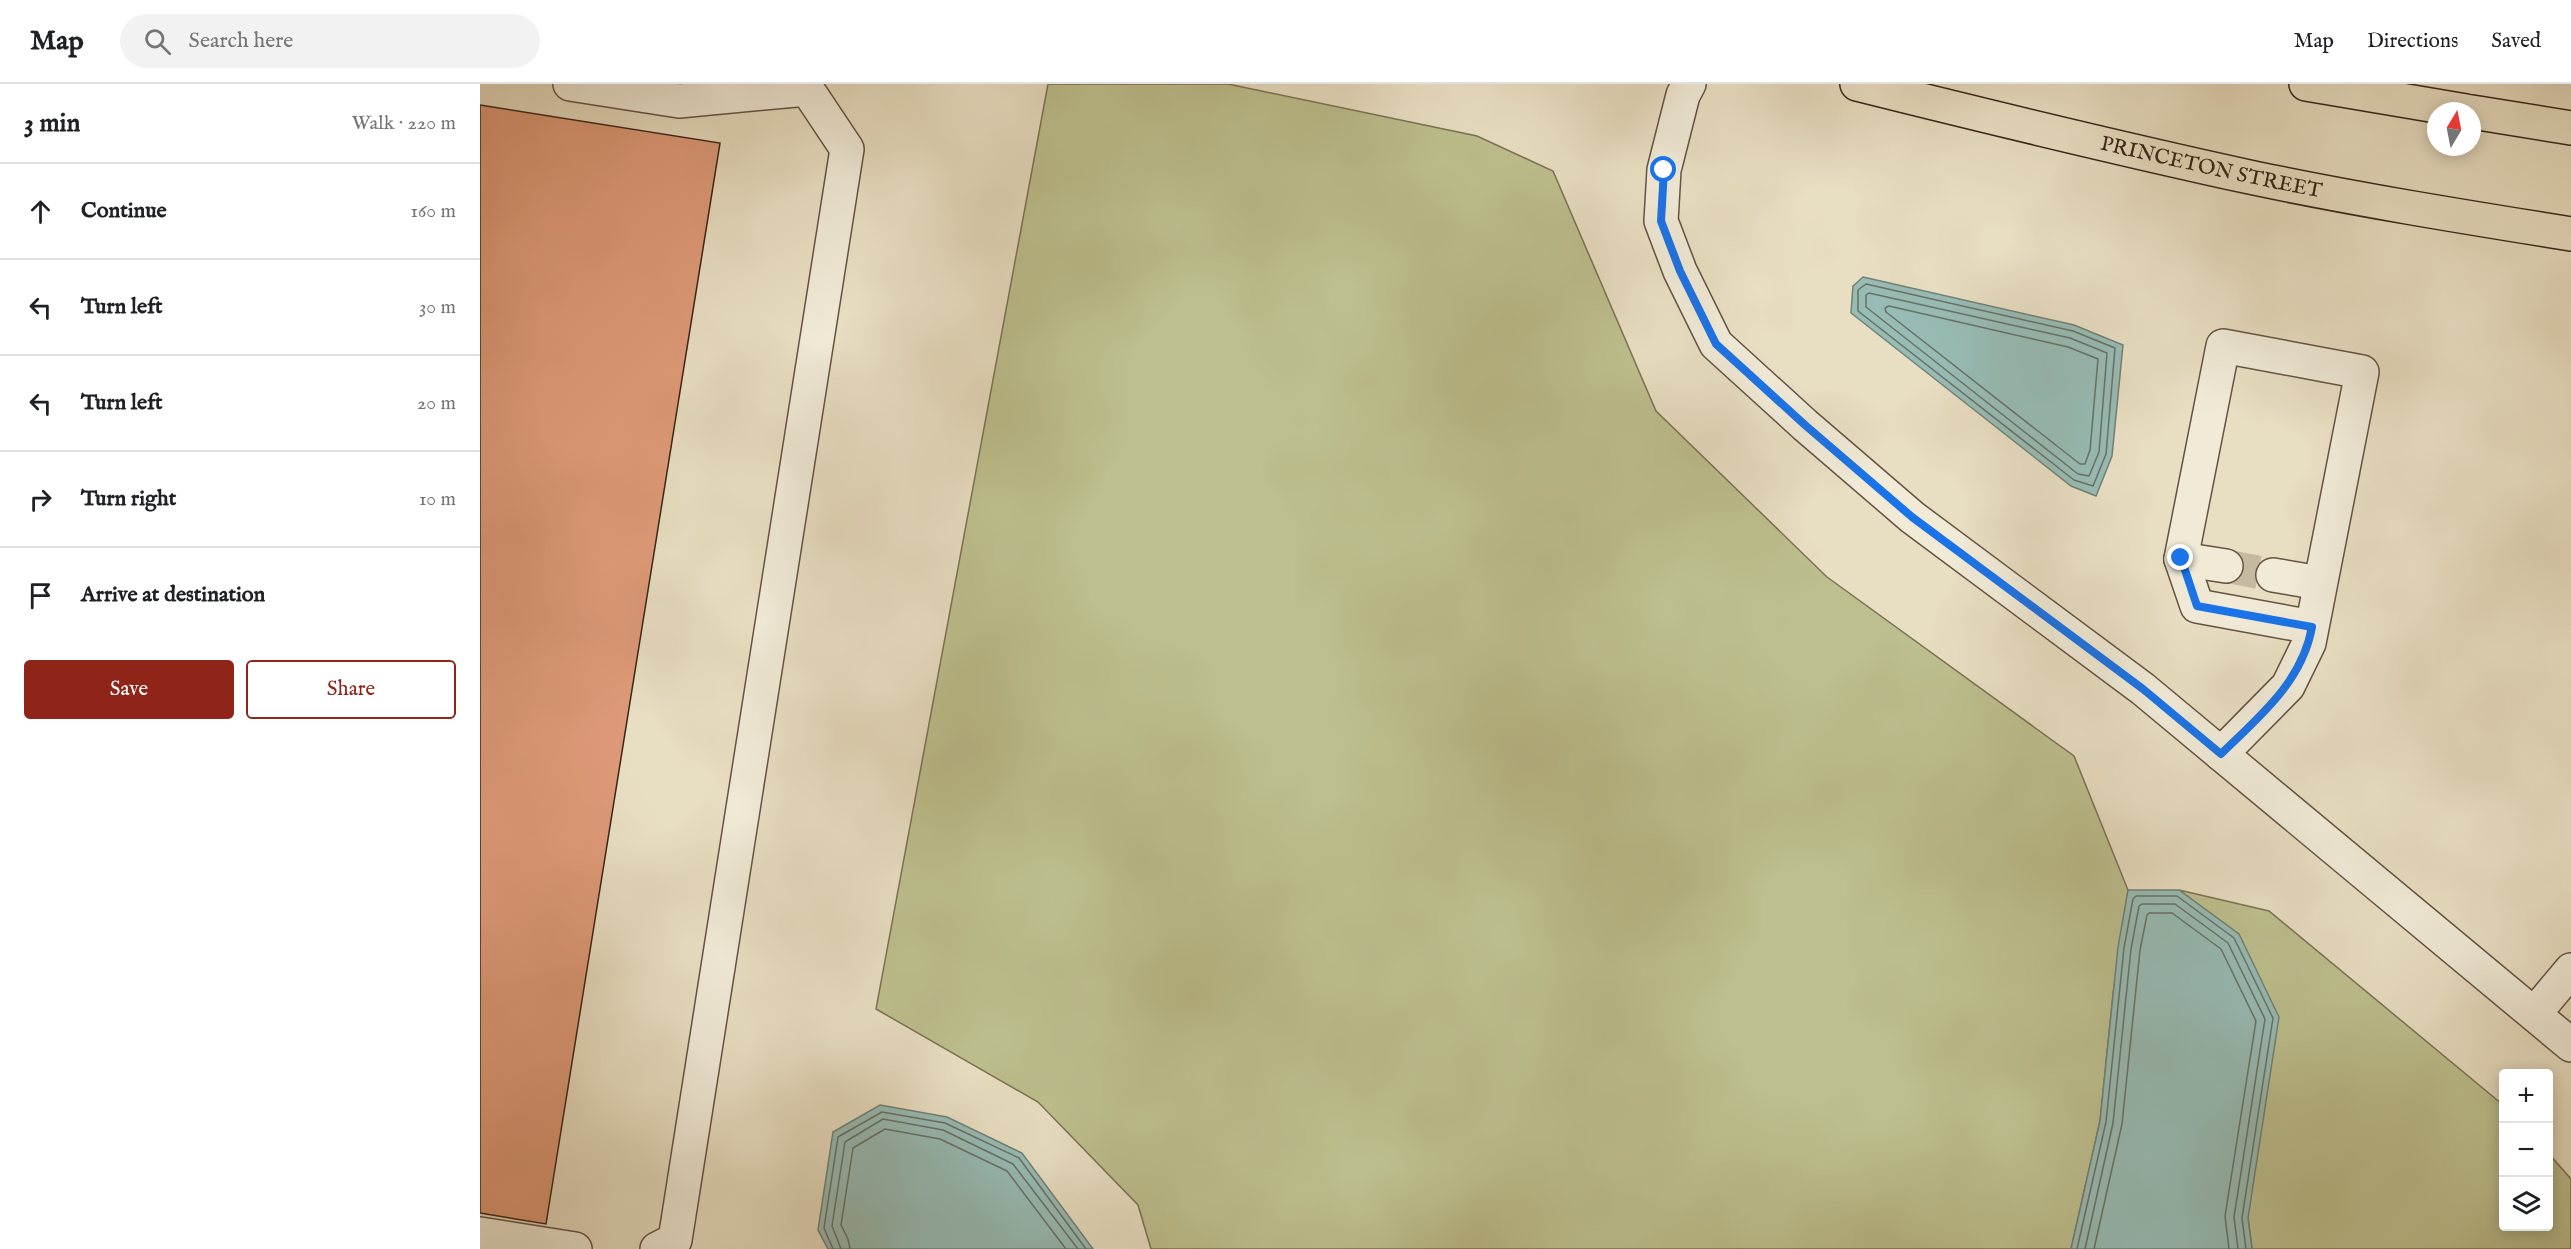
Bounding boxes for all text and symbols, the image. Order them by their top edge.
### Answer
search box [120,14,540,68]
text: Map [30,24,84,59]
icon: search [141,25,174,58]
text: Search here [189,27,293,55]
text: Map [2294,28,2334,55]
text: Directions [2367,28,2458,55]
text: Saved [2491,28,2541,55]
north arrow [2427,102,2481,156]
text: 3 min [24,107,80,140]
text: Walk · 220 m [352,111,456,136]
street label: PRINCETON STREET [2098,130,2325,205]
route start [1650,156,1676,182]
icon: ahead [24,195,57,228]
text: Continue [81,197,167,225]
text: 160 m [410,199,456,224]
icon: left [24,291,57,324]
text: Turn left [81,293,163,321]
text: 30 m [419,295,456,320]
icon: left [24,387,57,420]
text: Turn left [81,389,163,417]
text: 20 m [417,391,456,416]
icon: right [24,483,57,516]
text: Turn right [81,485,176,513]
text: 10 m [419,487,456,512]
route end [2167,544,2193,570]
icon: arrive [24,579,57,612]
text: Arrive at destination [81,581,265,609]
button: Save [24,660,234,719]
button: Share [246,660,456,719]
map controls [2499,1069,2553,1231]
button: + [2499,1069,2553,1123]
button: − [2499,1123,2553,1177]
button: layers [2499,1177,2553,1231]

